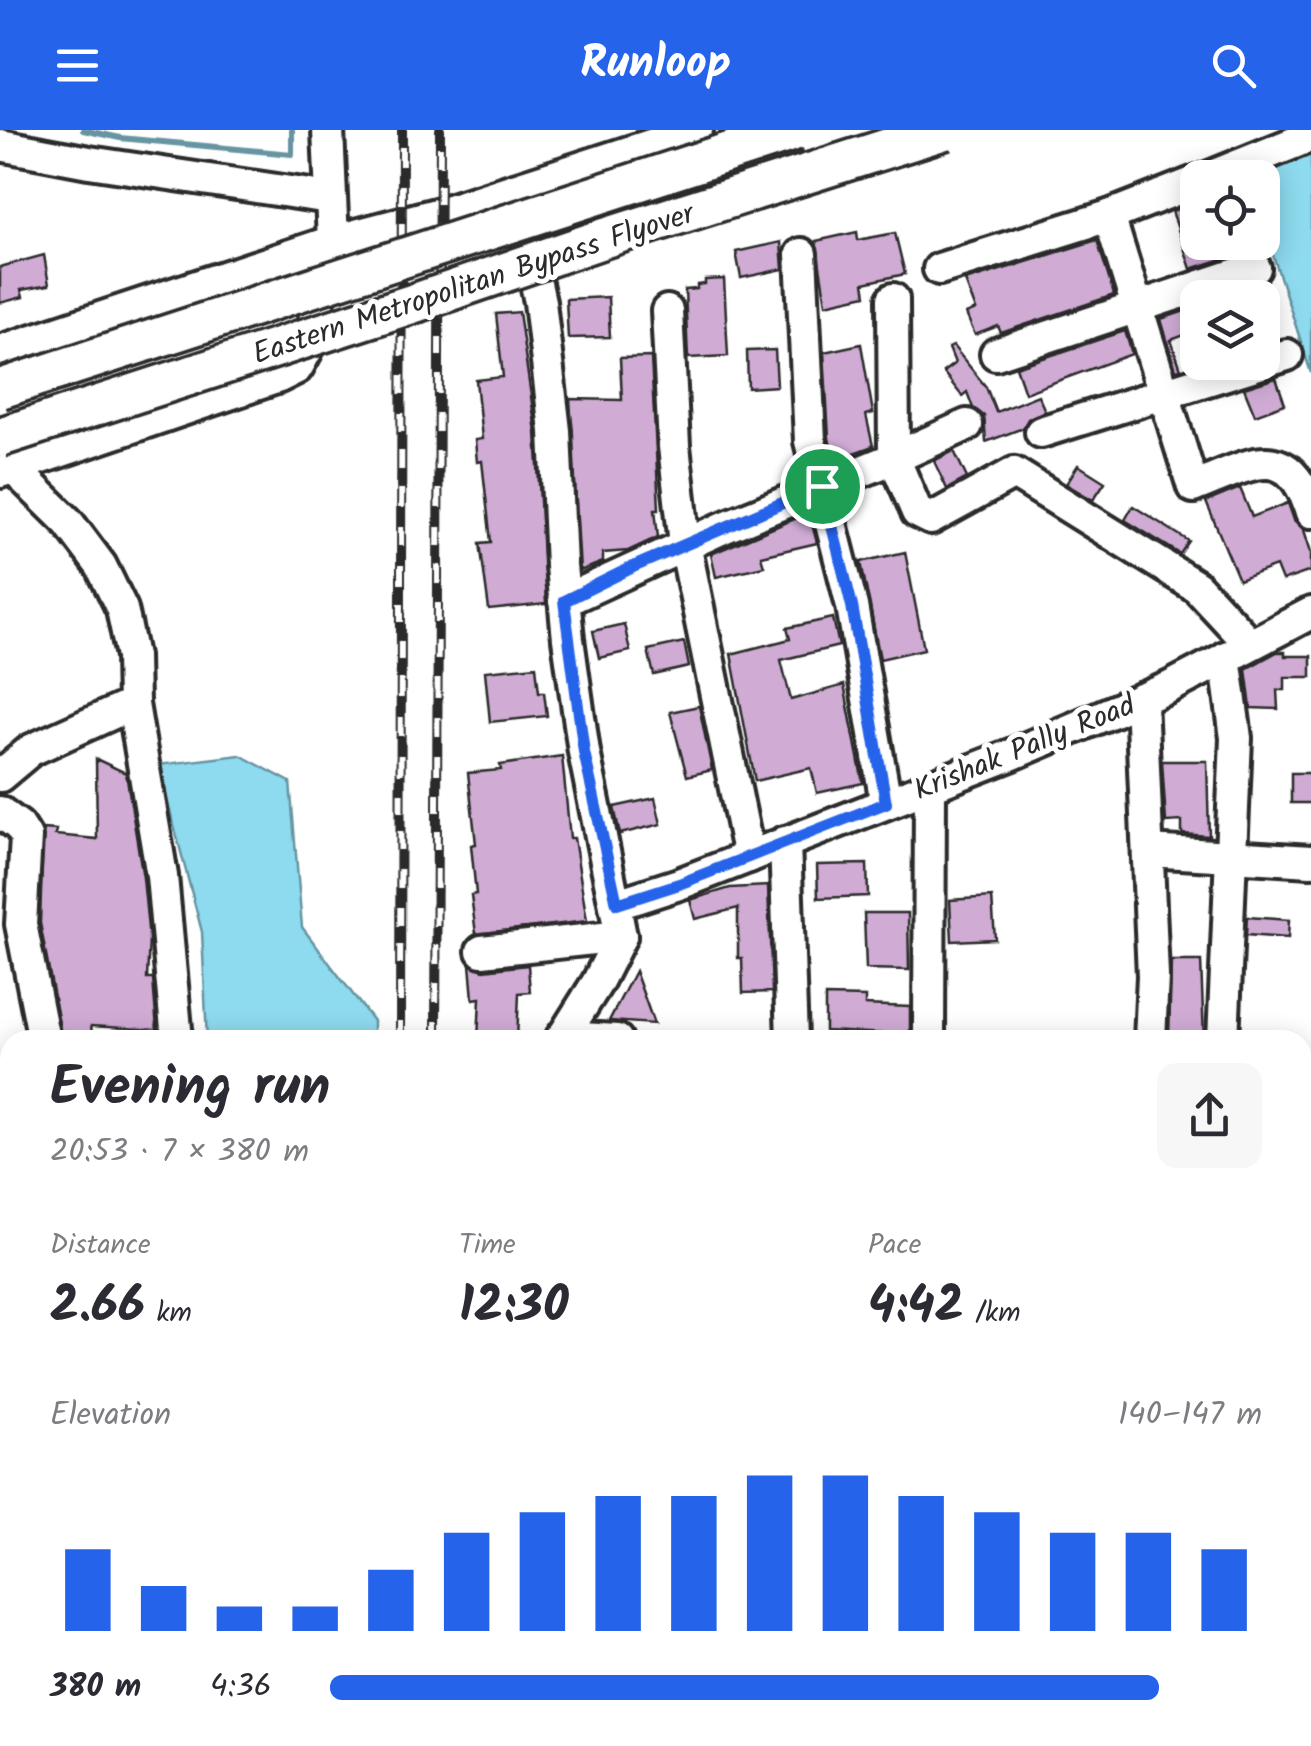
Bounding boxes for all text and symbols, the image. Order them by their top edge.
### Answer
text: Runloop [580,29,731,101]
icon: menu [50,38,105,93]
icon: search [1206,38,1261,93]
map controls [1180,160,1280,380]
button: locate [1180,160,1280,260]
street label: Eastern Metropolitan Bypass Flyover [247,190,703,379]
button: layers [1180,280,1280,380]
pin [780,444,865,529]
icon: arrive [795,459,850,514]
street label: Krishak Pally Road [907,682,1144,815]
text: Evening run [50,1046,330,1133]
button: share [1157,1063,1262,1168]
text: 20:53 · 7 × 380 m [50,1127,309,1178]
text: Distance [50,1223,151,1268]
text: Time [459,1223,516,1268]
text: Pace [868,1223,921,1268]
text: 2.66 [50,1268,145,1348]
text: 12:30 [459,1268,569,1348]
text: 4:42 [868,1268,964,1348]
text: km [145,1291,192,1336]
text: /km [964,1291,1021,1336]
text: Elevation [50,1390,171,1441]
text: 140–147 m [1118,1390,1262,1441]
text: 380 m [50,1662,141,1713]
text: 4:36 [210,1662,272,1713]

